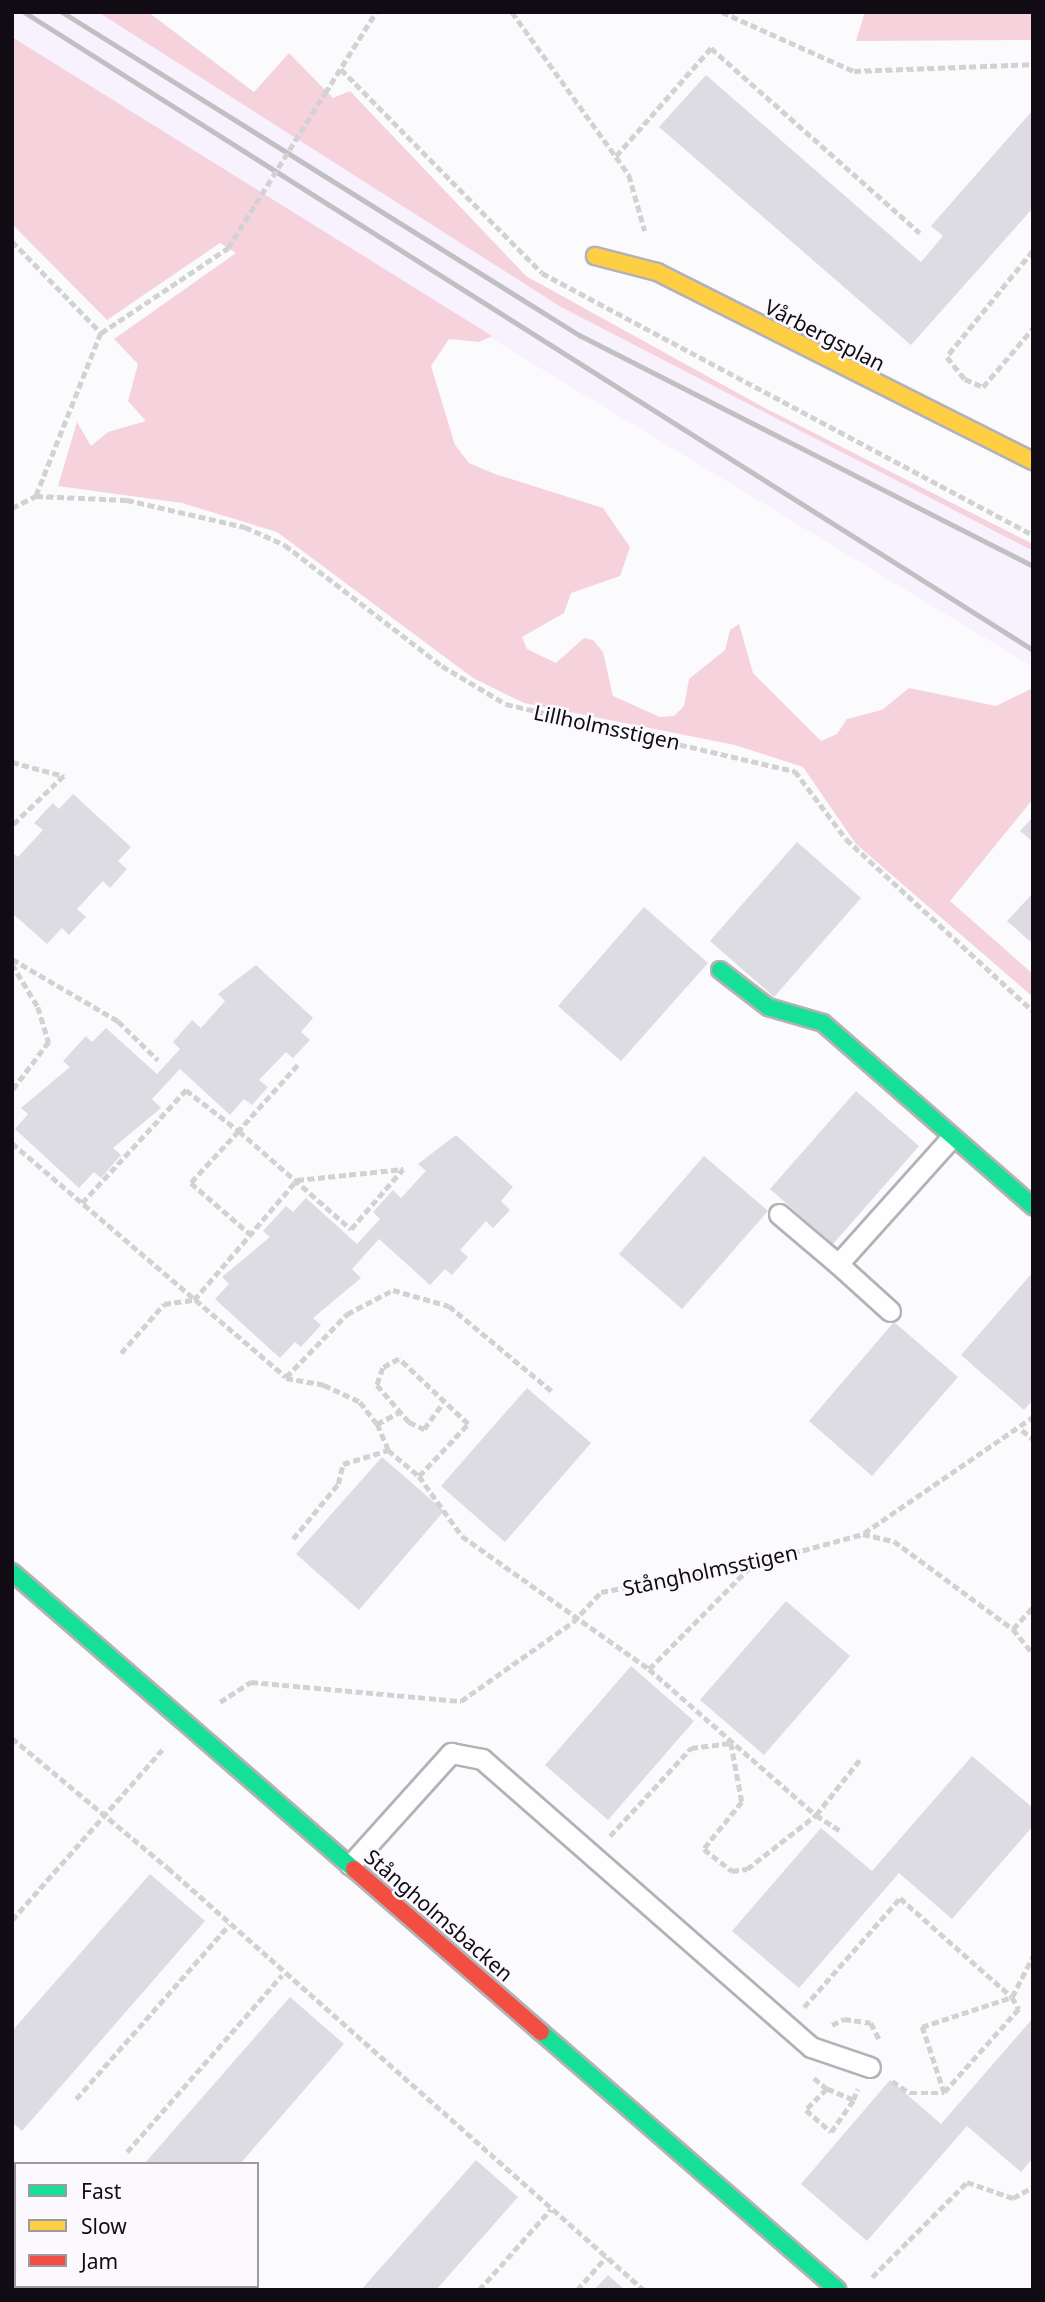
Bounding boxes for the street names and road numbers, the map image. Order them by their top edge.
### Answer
street label: Vårbergsplan [761,294,889,376]
street label: Lillholmsstigen [532,699,682,755]
street label: Stångholmsstigen [620,1539,800,1601]
street label: Stångholmsbacken [360,1844,518,1986]

